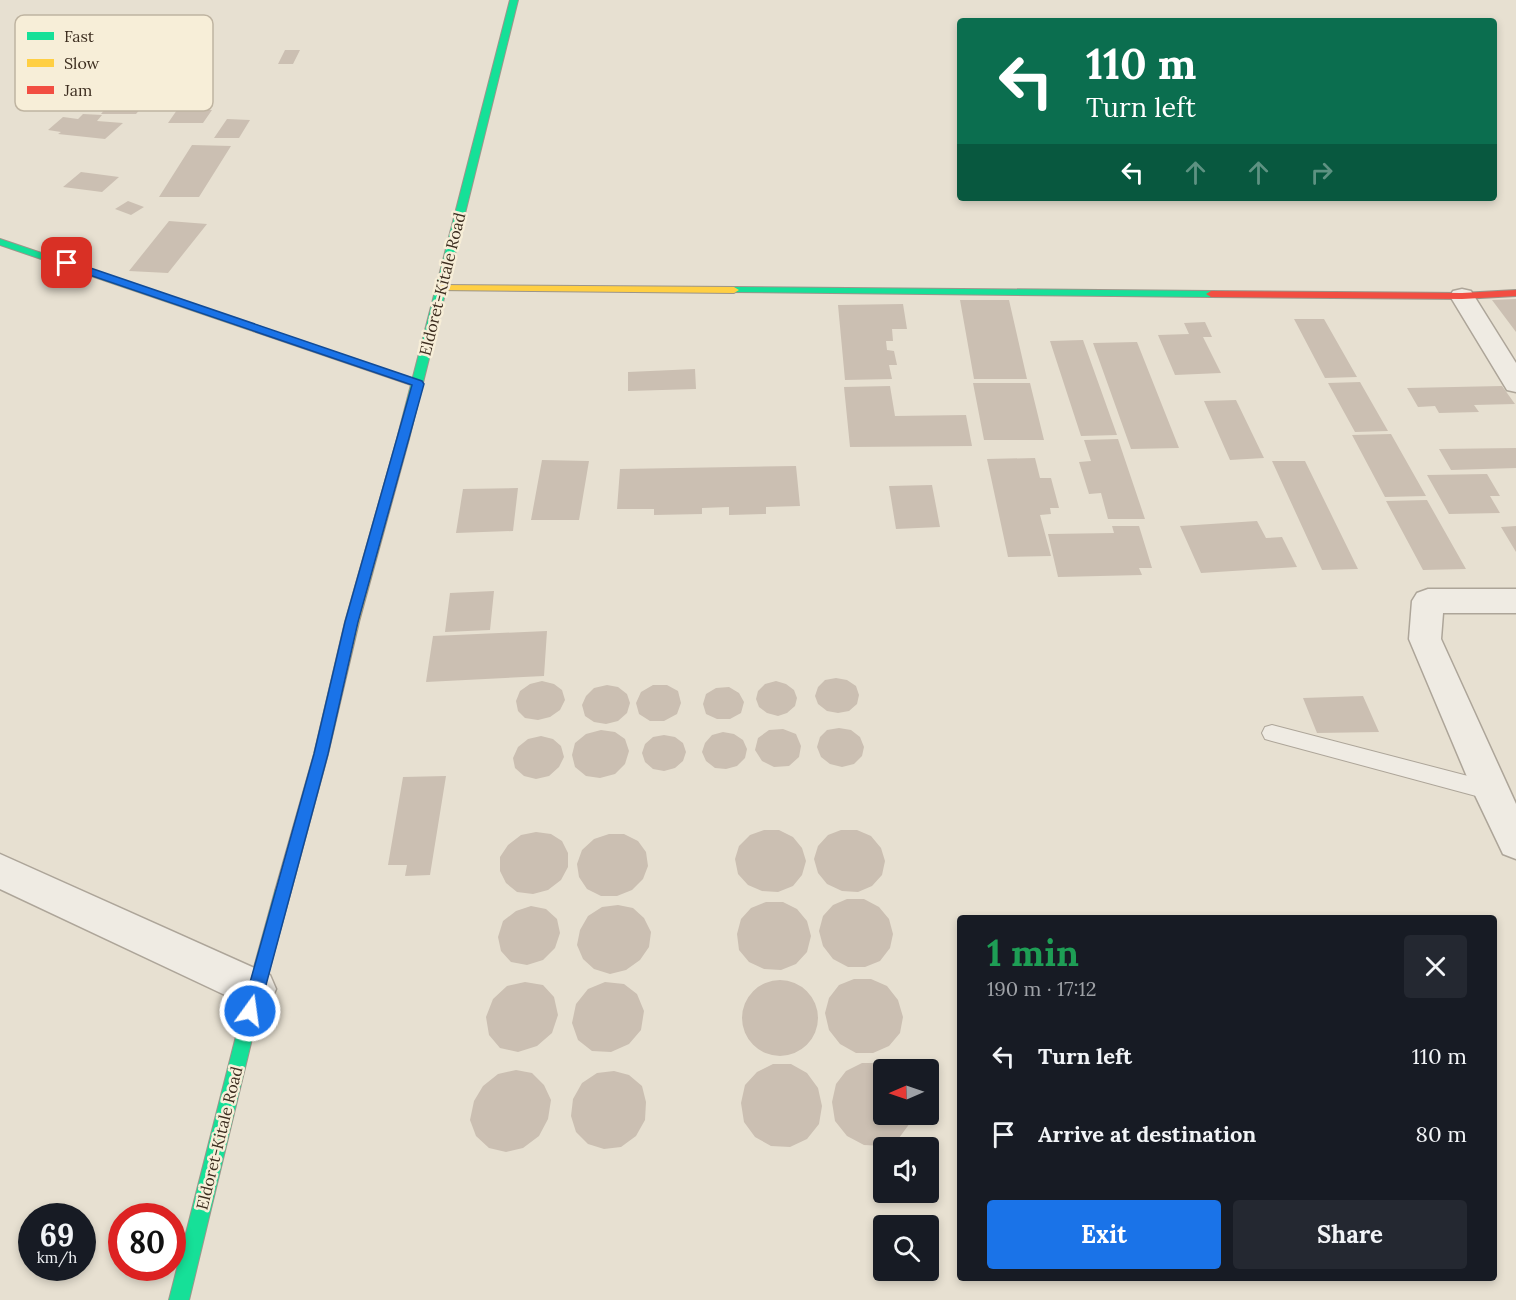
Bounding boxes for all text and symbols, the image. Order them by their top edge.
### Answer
legend [15,15,213,111]
text: Fast [64,26,95,46]
text: 110 m [1086,37,1197,91]
icon: left [987,42,1065,120]
text: Slow [64,53,100,73]
text: Jam [63,80,92,100]
text: Turn left [1086,90,1196,124]
icon: left [1116,156,1149,189]
icon: ahead [1179,156,1212,189]
icon: ahead [1242,156,1275,189]
icon: right [1305,156,1338,189]
street label: Eldoret-Kitale Road [415,210,470,358]
pin [41,237,92,288]
icon: arrive [50,246,83,279]
text: 1 min [987,930,1079,976]
button: close [1404,935,1467,998]
text: 190 m · 17:12 [987,976,1096,1001]
position arrow [218,979,282,1043]
icon: left [987,1040,1020,1073]
text: Turn left [1038,1042,1132,1070]
text: 110 m [1412,1042,1467,1070]
north arrow [873,1059,939,1125]
map controls [873,1059,939,1281]
street label: Eldoret-Kitale Road [192,1064,247,1212]
icon: arrive [987,1118,1020,1151]
text: Arrive at destination [1038,1120,1256,1148]
text: 80 m [1416,1120,1467,1148]
button: sound [873,1137,939,1203]
button: Exit [987,1200,1221,1269]
button: Share [1233,1200,1467,1269]
speed limit sign: 80 [108,1203,186,1281]
button: search [873,1215,939,1281]
text: 69 [40,1216,74,1254]
text: km/h [37,1248,77,1267]

